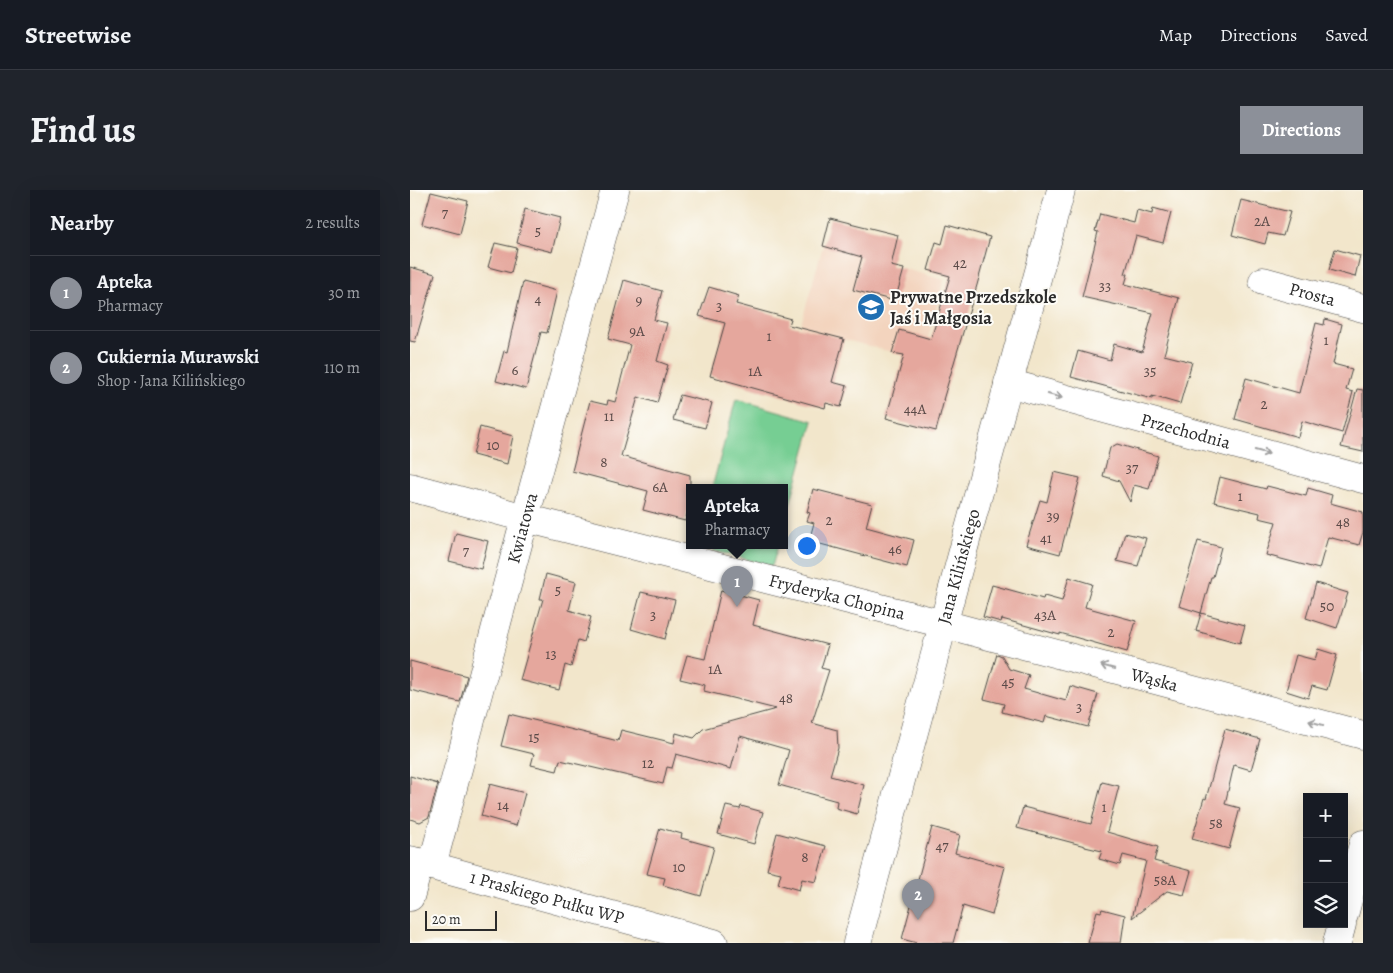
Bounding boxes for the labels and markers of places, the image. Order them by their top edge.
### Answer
place label: Prywatne Przedszkole Jaś i Małgosia [890,285,1057,330]
school or university icon: Prywatne Przedszkole Jaś i Małgosia [856,292,886,322]
pin: 1 [721,566,753,607]
pin: 2 [902,879,934,920]

